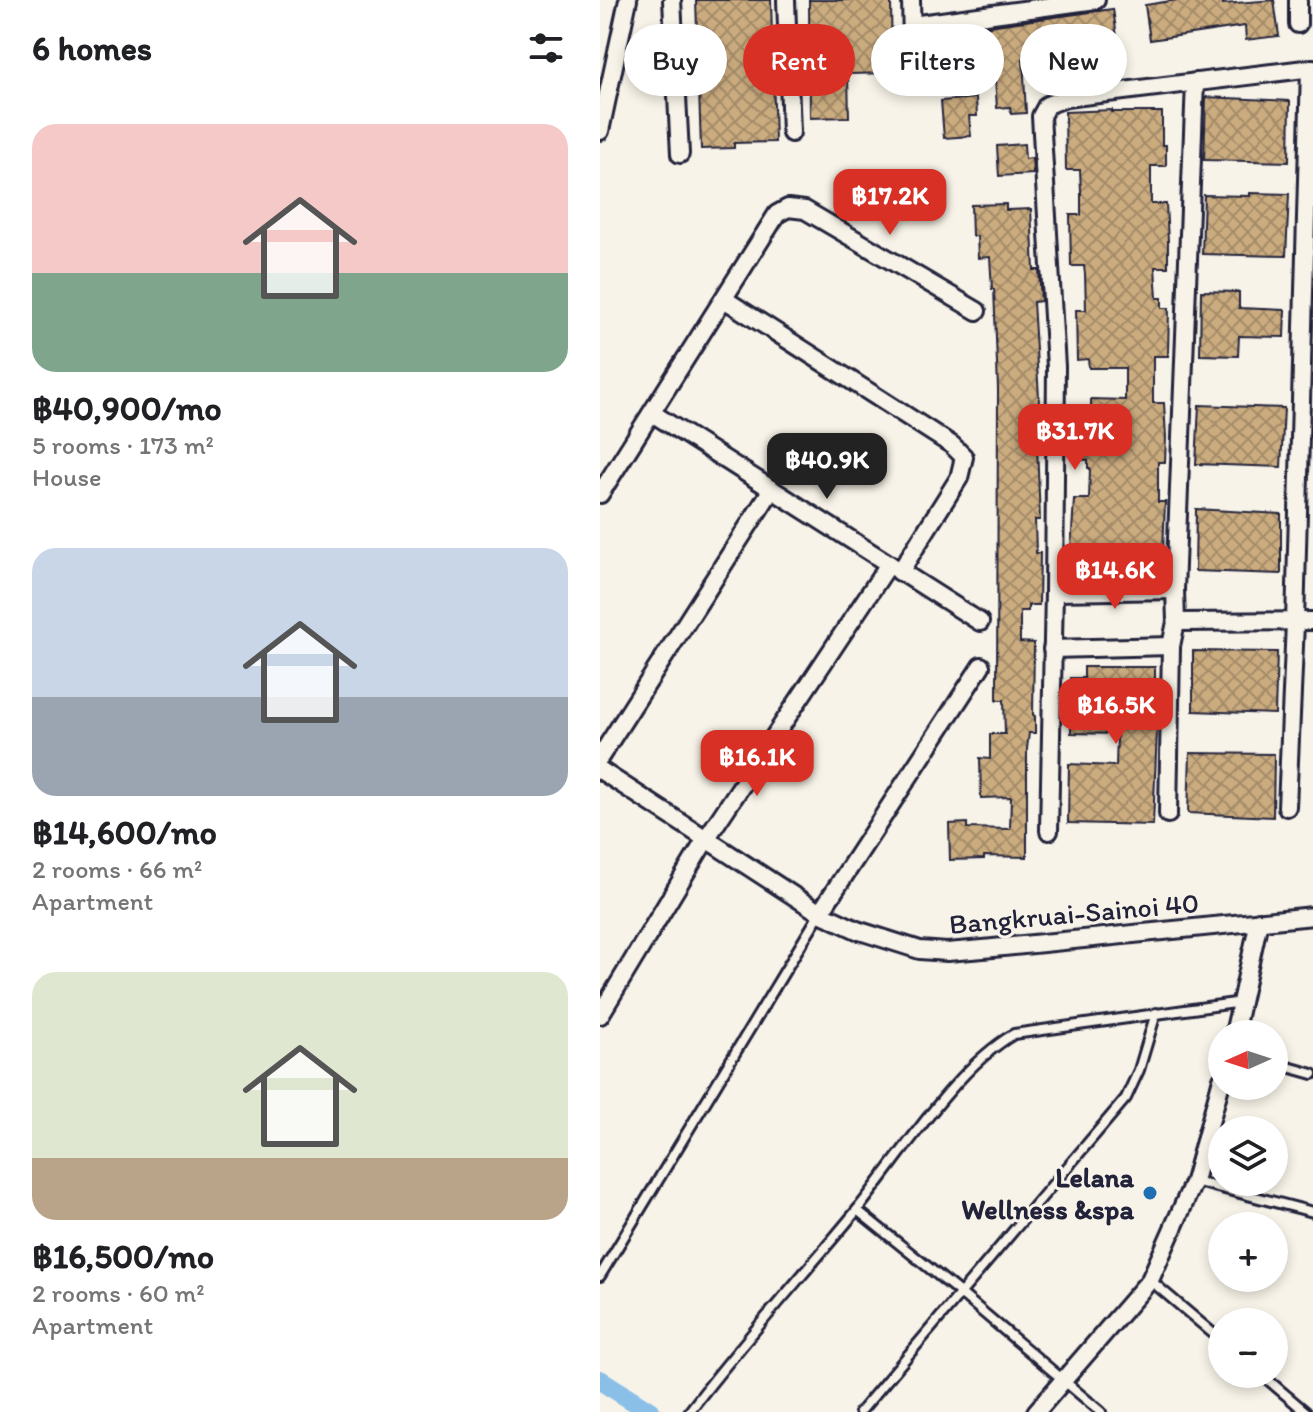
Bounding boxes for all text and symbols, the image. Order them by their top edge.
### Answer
chip: Buy [624,24,727,96]
chip: Rent [743,24,855,96]
chip: Filters [871,24,1004,96]
chip: New [1020,24,1127,96]
icon: filters [524,26,568,70]
text: 6 homes [32,28,152,69]
pin: ฿17.2K [825,169,955,237]
icon: home [228,176,372,320]
text: ฿17.2K [851,179,929,211]
text: ฿40,900/mo [32,388,222,429]
pin: ฿31.7K [1010,404,1140,472]
text: ฿31.7K [1036,414,1114,446]
text: 5 rooms · 173 m² [32,429,214,461]
pin: ฿40.9K [762,433,892,501]
text: ฿40.9K [785,443,869,475]
text: House [32,461,102,493]
pin: ฿14.6K [1050,543,1180,611]
text: ฿14.6K [1075,553,1155,585]
icon: home [228,600,372,744]
pin: ฿16.5K [1051,678,1181,746]
text: ฿16.5K [1077,688,1155,720]
pin: ฿16.1K [692,730,822,798]
text: ฿16.1K [719,740,795,772]
text: ฿14,600/mo [32,812,217,853]
text: 2 rooms · 66 m² [32,853,202,885]
text: Apartment [32,885,153,917]
street label: Bangkruai-Sainoi 40 [948,885,1200,941]
north arrow [1208,1020,1288,1100]
map controls [1208,1020,1288,1388]
icon: home [228,1024,372,1168]
button: layers [1208,1116,1288,1196]
place label: Lelana Wellness &spa [961,1160,1134,1226]
marker: Lelana Wellness &spa [1141,1184,1159,1202]
button: + [1208,1212,1288,1292]
text: ฿16,500/mo [32,1236,214,1277]
text: 2 rooms · 60 m² [32,1277,205,1309]
button: − [1208,1308,1288,1388]
text: Apartment [32,1309,153,1341]

